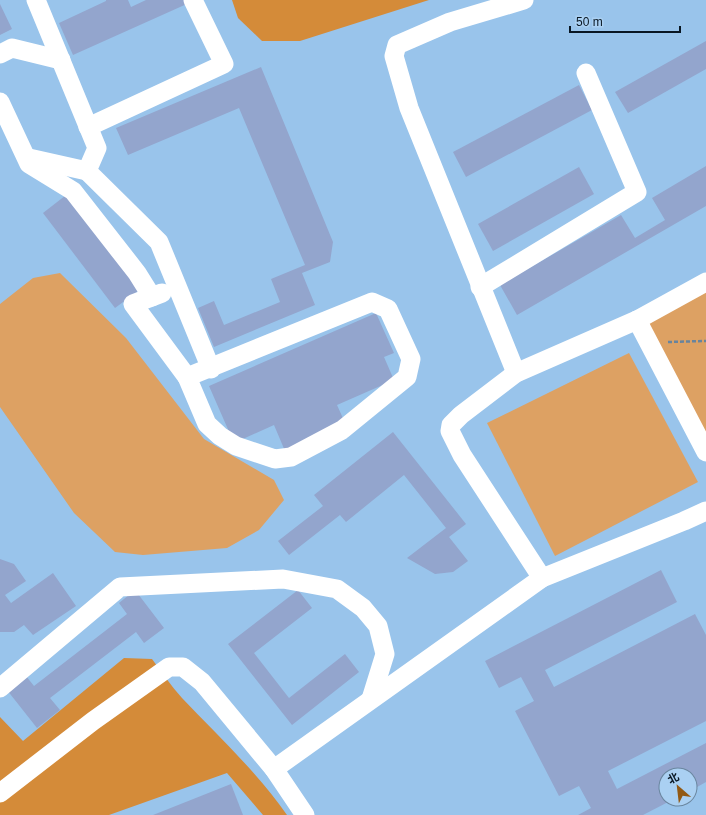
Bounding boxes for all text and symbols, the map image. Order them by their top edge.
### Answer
scale bar [570,8,680,34]
text: 50 m [576,15,603,29]
north arrow [658,767,698,807]
text: 北 [666,770,681,786]

